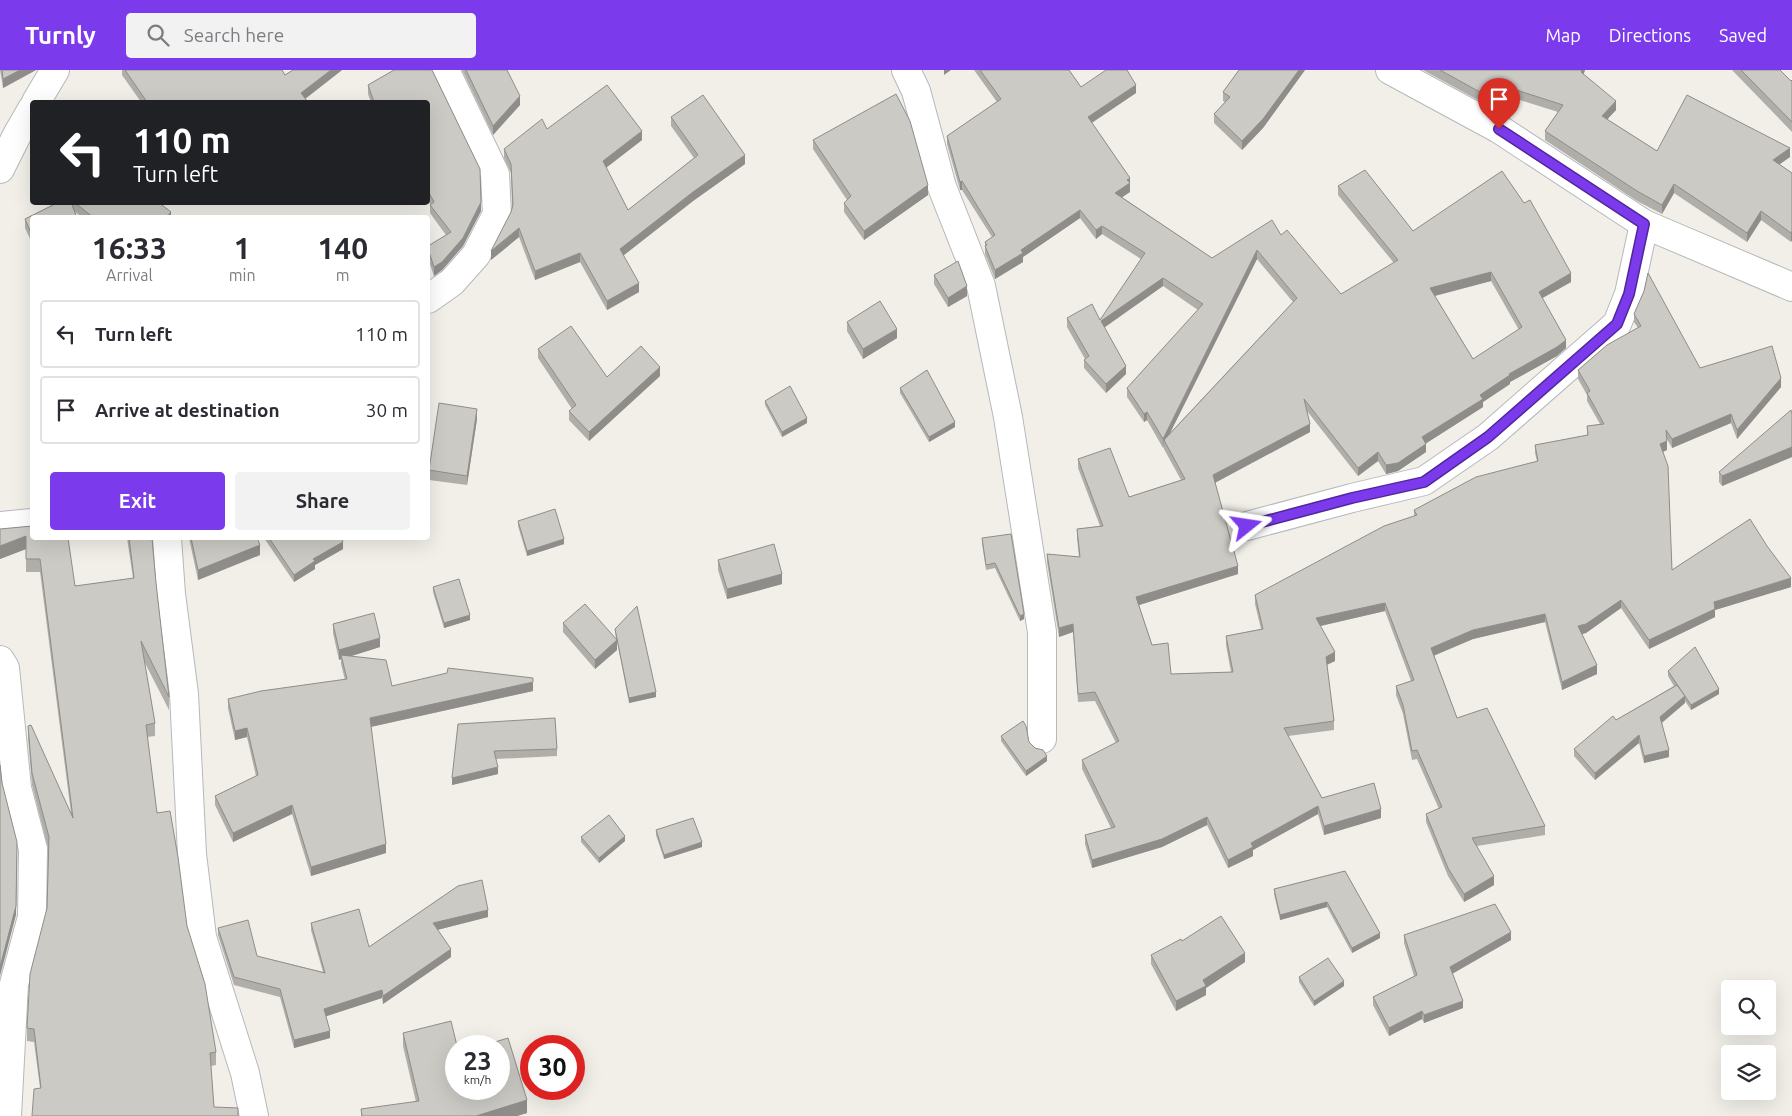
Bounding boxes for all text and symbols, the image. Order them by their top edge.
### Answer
search box [126,13,476,58]
icon: search [144,21,172,49]
text: Turnly [25,22,96,49]
text: Search here [184,24,284,46]
text: Map [1545,25,1581,45]
text: Directions [1609,25,1691,45]
text: Saved [1719,25,1767,45]
pin [1478,78,1520,129]
icon: arrive [1485,85,1513,113]
icon: left [50,120,115,185]
text: 110 m [133,120,231,160]
text: Turn left [133,161,218,186]
text: 16:33 [92,231,167,265]
text: 1 [234,231,251,265]
text: 140 [317,231,368,265]
text: Arrival [106,266,153,284]
text: min [229,266,256,284]
text: m [336,266,350,284]
icon: left [52,320,80,348]
text: Turn left [95,323,173,345]
text: 110 m [355,323,408,345]
icon: arrive [52,396,80,424]
text: Arrive at destination [95,399,280,421]
text: 30 m [366,399,408,421]
button: Exit [50,472,225,530]
button: Share [235,472,410,530]
position arrow [1220,499,1272,551]
map controls [1721,980,1776,1100]
button: search [1721,980,1776,1035]
speed limit sign: 30 [520,1035,585,1100]
button: layers [1721,1045,1776,1100]
text: 23 [463,1047,492,1075]
text: km/h [464,1073,491,1086]

